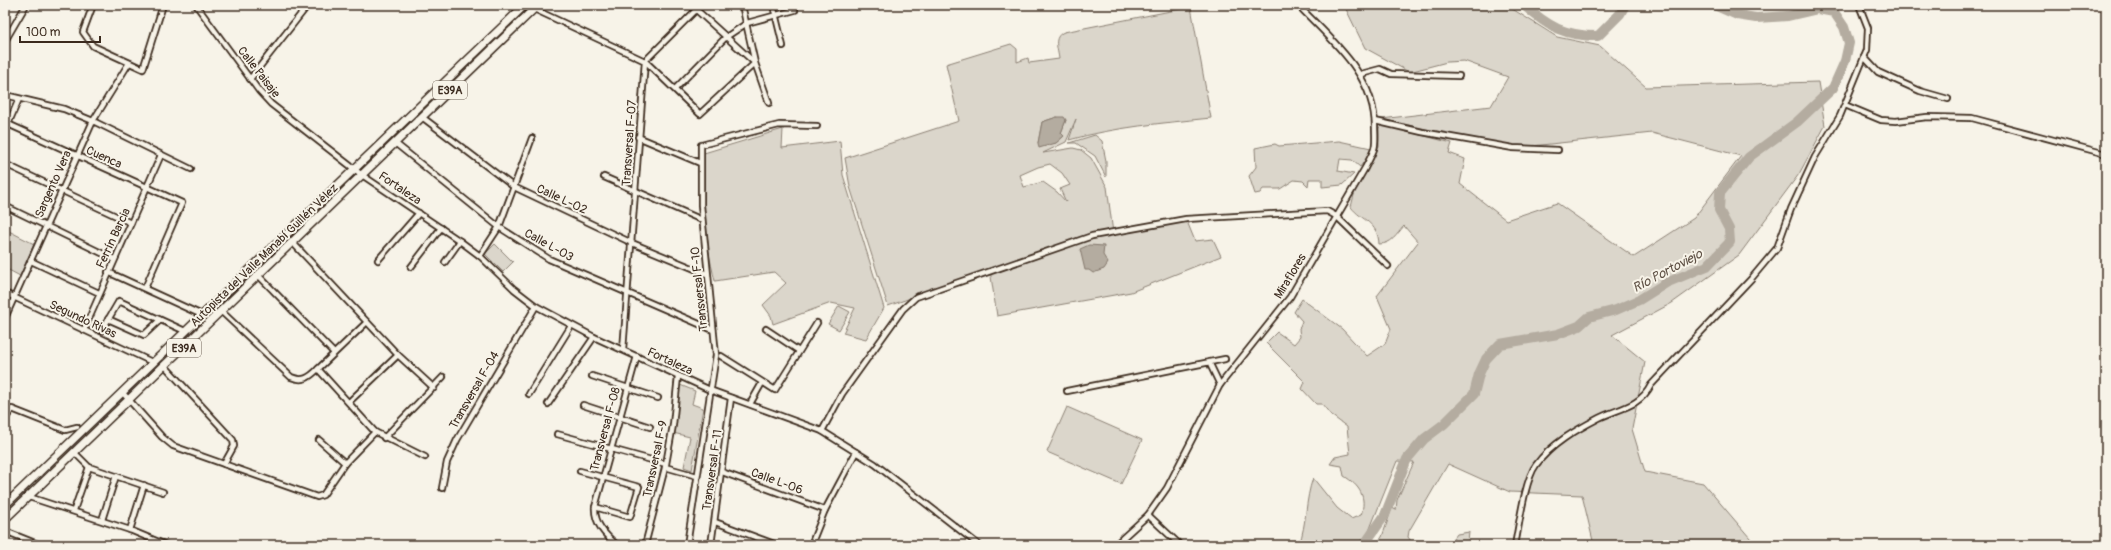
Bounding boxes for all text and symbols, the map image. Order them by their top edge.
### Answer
scale bar [20,18,100,44]
text: 100 m [26,25,61,40]
street label: Calle Paisaje [234,44,283,101]
road number: E39A [433,81,467,99]
street label: Transversal F-07 [619,99,640,187]
street label: Cuenca [84,143,124,172]
street label: Sargento Vera [32,148,75,220]
street label: Fortaleza [375,169,424,208]
street label: Autopista del Valle Manabí Guillén Vélez [187,181,341,330]
street label: Calle L-02 [534,181,590,218]
street label: Ferrín Barcia [93,205,134,271]
street label: Calle L-03 [522,226,576,265]
water label: Río Portoviejo [1630,245,1706,296]
street label: Transversal F-10 [688,246,711,332]
street label: Miraflores [1271,250,1310,302]
street label: Segundo Rivas [47,297,119,342]
road number: E39A [167,339,201,357]
street label: Fortaleza [645,344,695,379]
street label: Transversal F-04 [446,349,503,432]
street label: Transversal F-08 [587,386,624,473]
street label: Transversal F-9 [640,419,671,499]
street label: Transversal F-11 [699,429,726,511]
street label: Calle L-06 [749,465,805,498]

